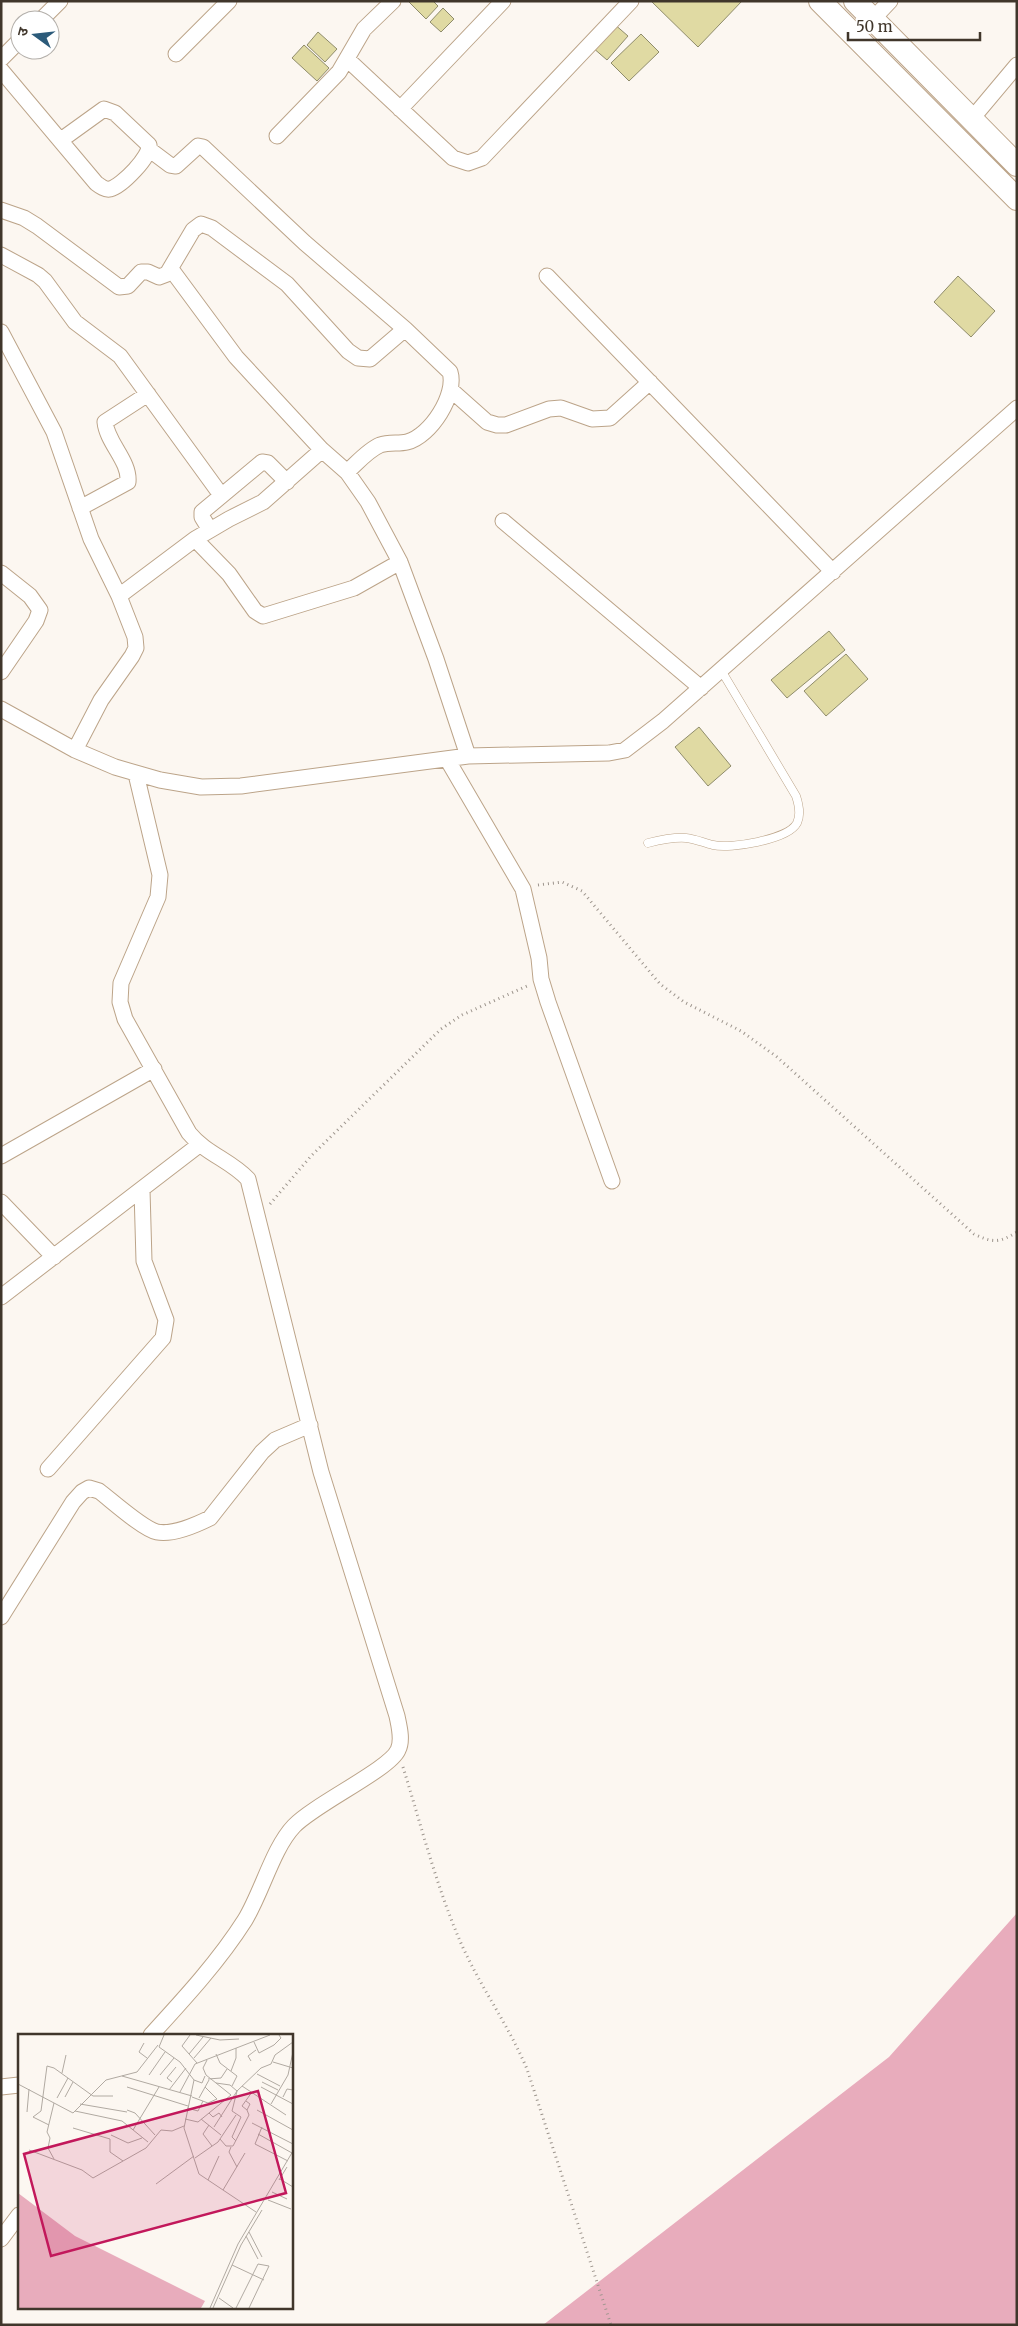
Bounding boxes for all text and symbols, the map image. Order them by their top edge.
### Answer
north arrow [10,10,60,60]
scale bar [848,10,980,42]
text: 50 m [856,17,893,36]
text: उ [13,25,32,38]
inset map [18,2034,292,2308]

